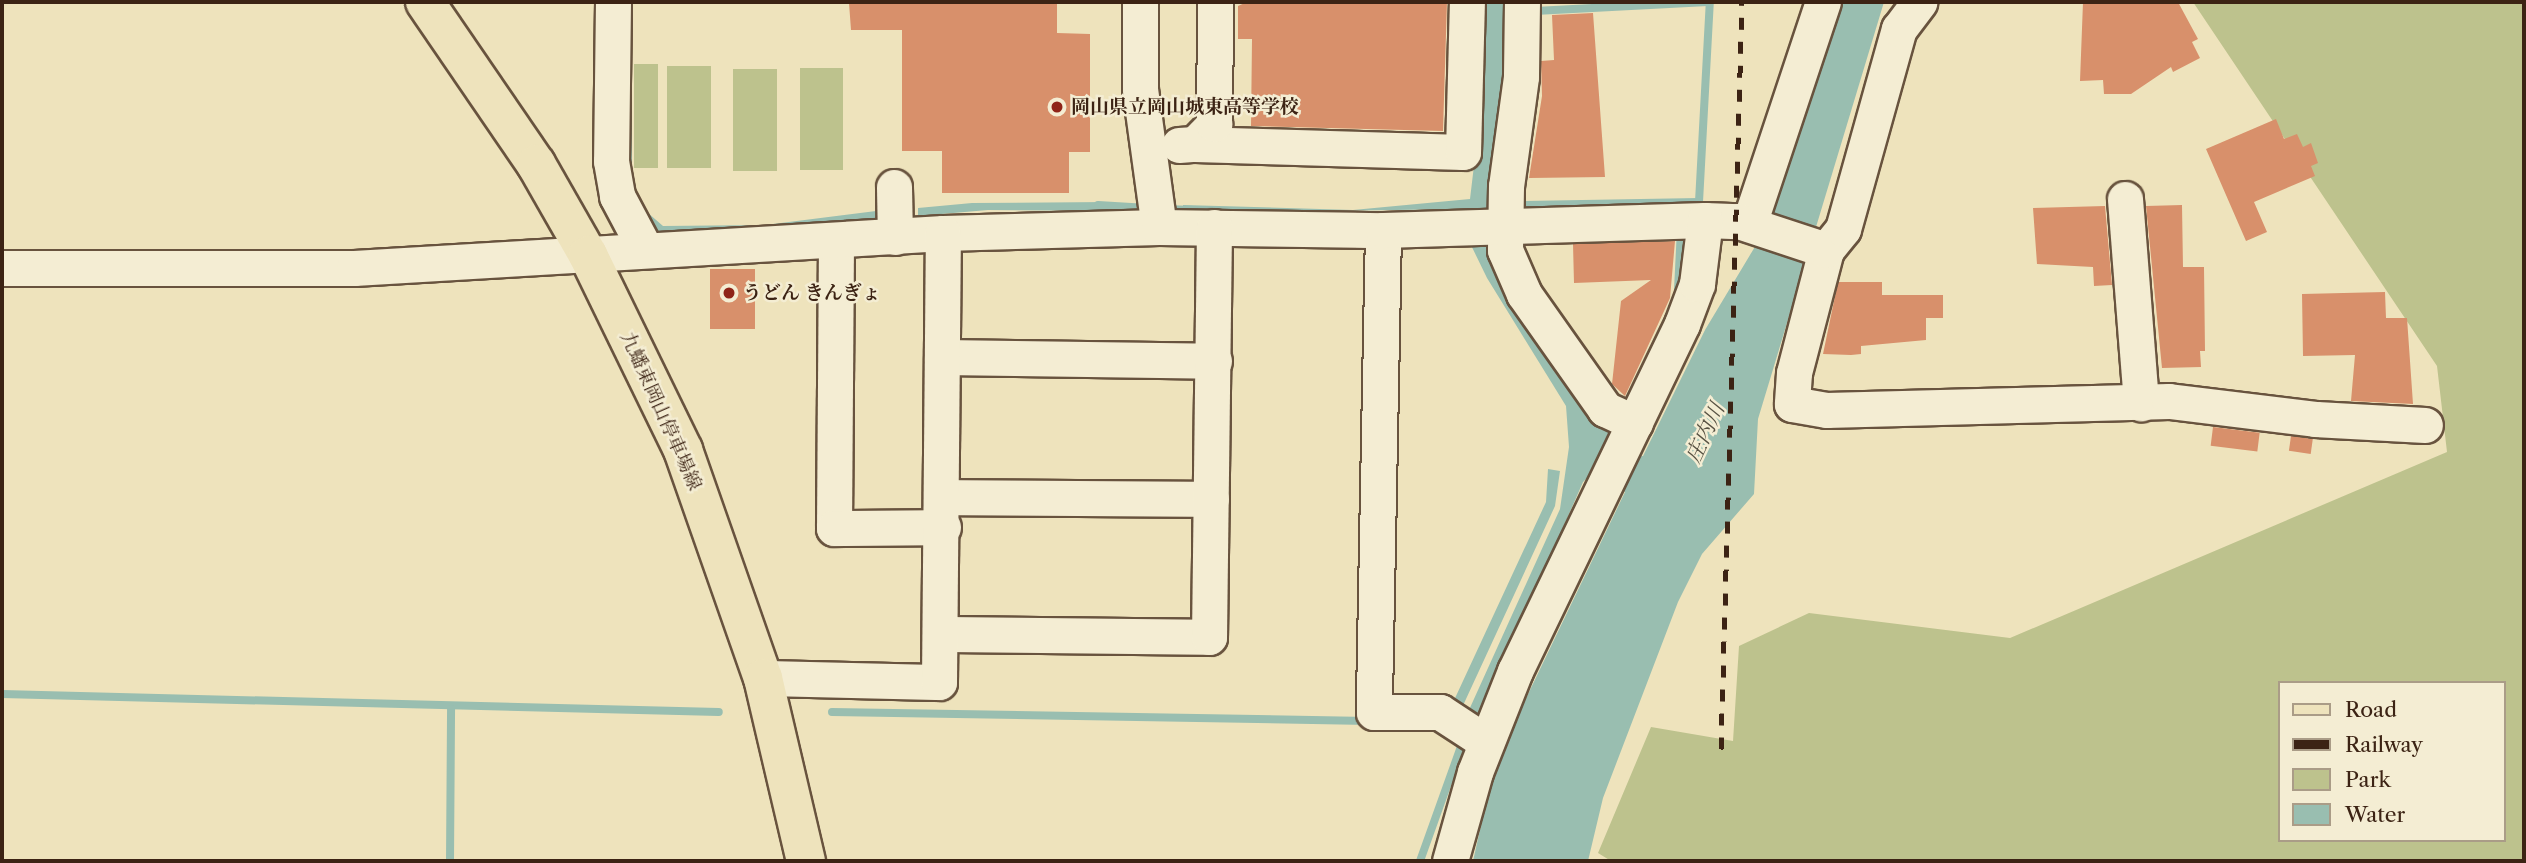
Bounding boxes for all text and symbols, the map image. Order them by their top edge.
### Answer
place label: 岡山県立岡山城東高等学校 [1071,96,1299,118]
marker: 岡山県立岡山城東高等学校 [1049,99,1065,115]
place label: うどん きんぎょ [743,282,881,304]
marker: うどん きんぎょ [721,285,737,301]
street label: 九蟠東岡山停車場線 [616,328,706,494]
water label: 庄内川 [1680,399,1730,467]
legend [2278,681,2505,842]
text: Road [2345,697,2397,722]
text: Railway [2345,732,2423,757]
text: Park [2345,767,2391,792]
text: Water [2345,802,2405,827]

